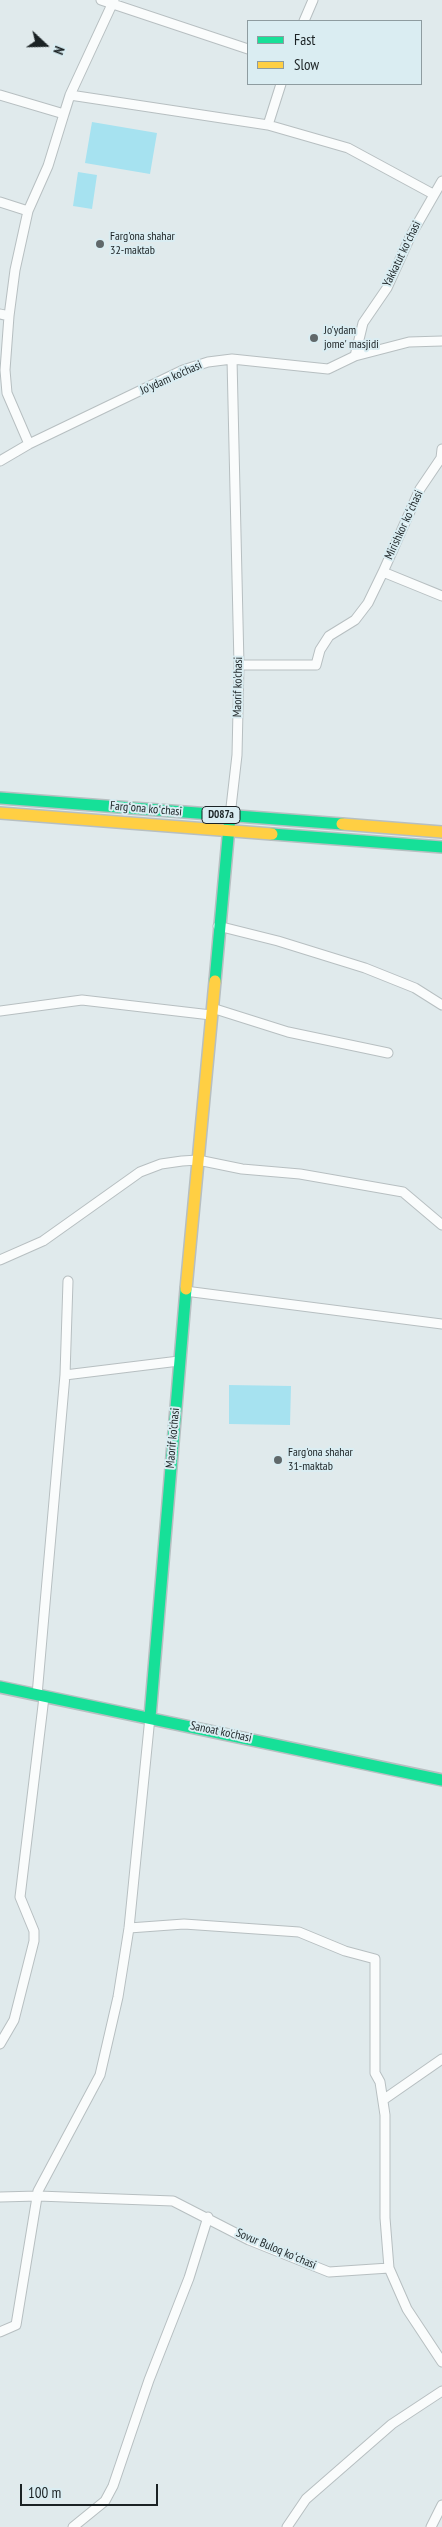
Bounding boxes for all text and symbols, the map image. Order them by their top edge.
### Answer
north arrow [20,20,70,70]
legend [247,20,422,85]
text: Fast [294,30,315,49]
text: N [49,44,69,57]
text: Slow [294,55,319,74]
street label: Yakkatut koʻchasi [380,219,424,289]
place label: Farg'ona shahar 32-maktab [110,230,175,258]
marker: Farg'ona shahar 32-maktab [94,238,106,250]
place label: Jo'ydam jome' masjidi [324,324,379,352]
marker: Jo'ydam jome' masjidi [308,332,320,344]
street label: Jo'ydam ko'chasi [138,358,204,398]
street label: Mirishkor koʻchasi [382,488,426,562]
street label: Maorif ko'chasi [230,657,246,717]
street label: Fargʻona koʻchasi [109,799,183,819]
road number: D087a [202,806,240,824]
street label: Maorif ko'chasi [163,1407,183,1469]
place label: Farg'ona shahar 31-maktab [288,1446,353,1474]
marker: Farg'ona shahar 31-maktab [272,1454,284,1466]
street label: Sanoat ko'chasi [189,1718,253,1746]
street label: Sovur Buloq koʻchasi [234,2226,318,2272]
scale bar [22,2474,160,2506]
text: 100 m [28,2483,61,2502]

